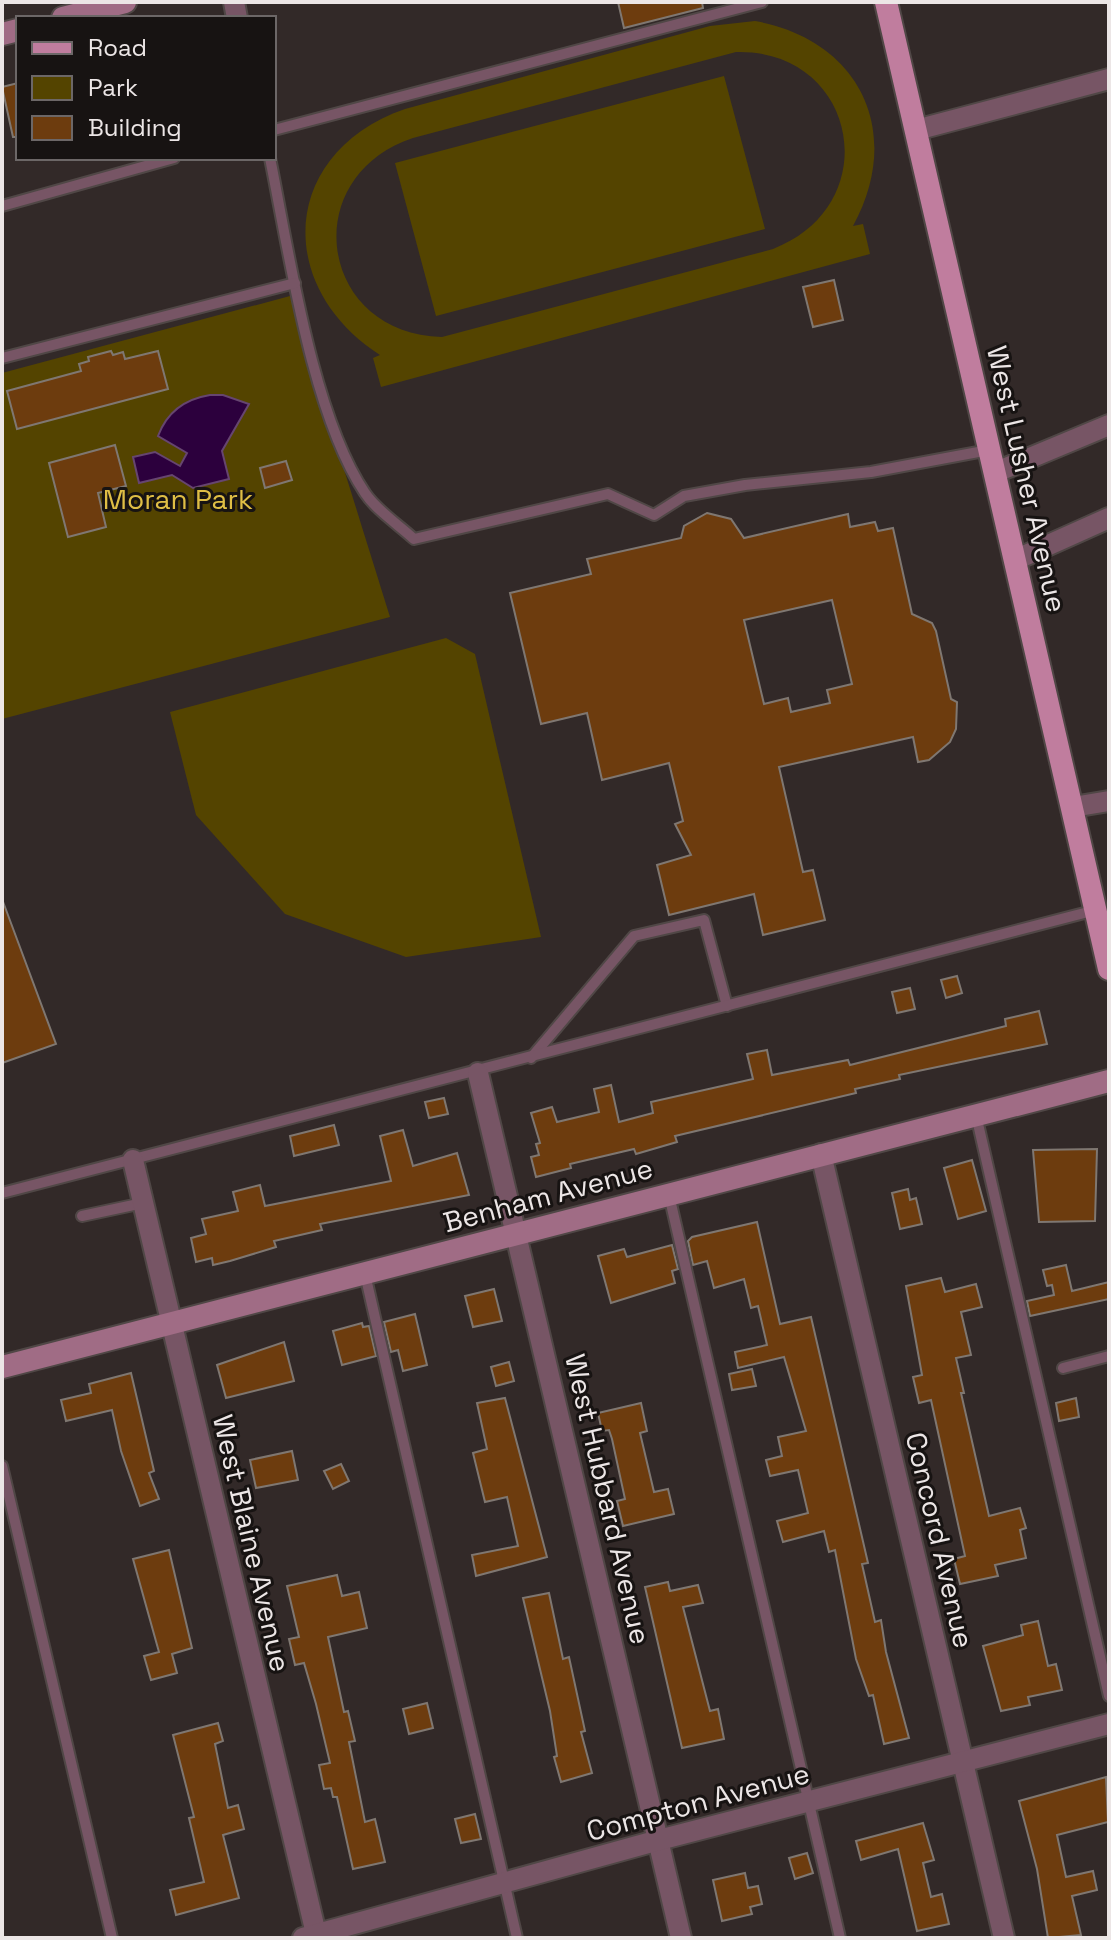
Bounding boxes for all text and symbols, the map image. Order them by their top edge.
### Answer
legend [16,16,276,160]
text: Road [88,32,147,63]
text: Park [88,72,138,103]
text: Building [88,112,182,143]
street label: West Lusher Avenue [979,342,1075,616]
park label: Moran Park [103,481,253,517]
street label: Benham Avenue [439,1150,657,1240]
street label: West Hubbard Avenue [557,1350,659,1648]
street label: West Blaine Avenue [205,1411,299,1675]
street label: Concord Avenue [898,1429,982,1651]
street label: Compton Avenue [583,1755,813,1849]

